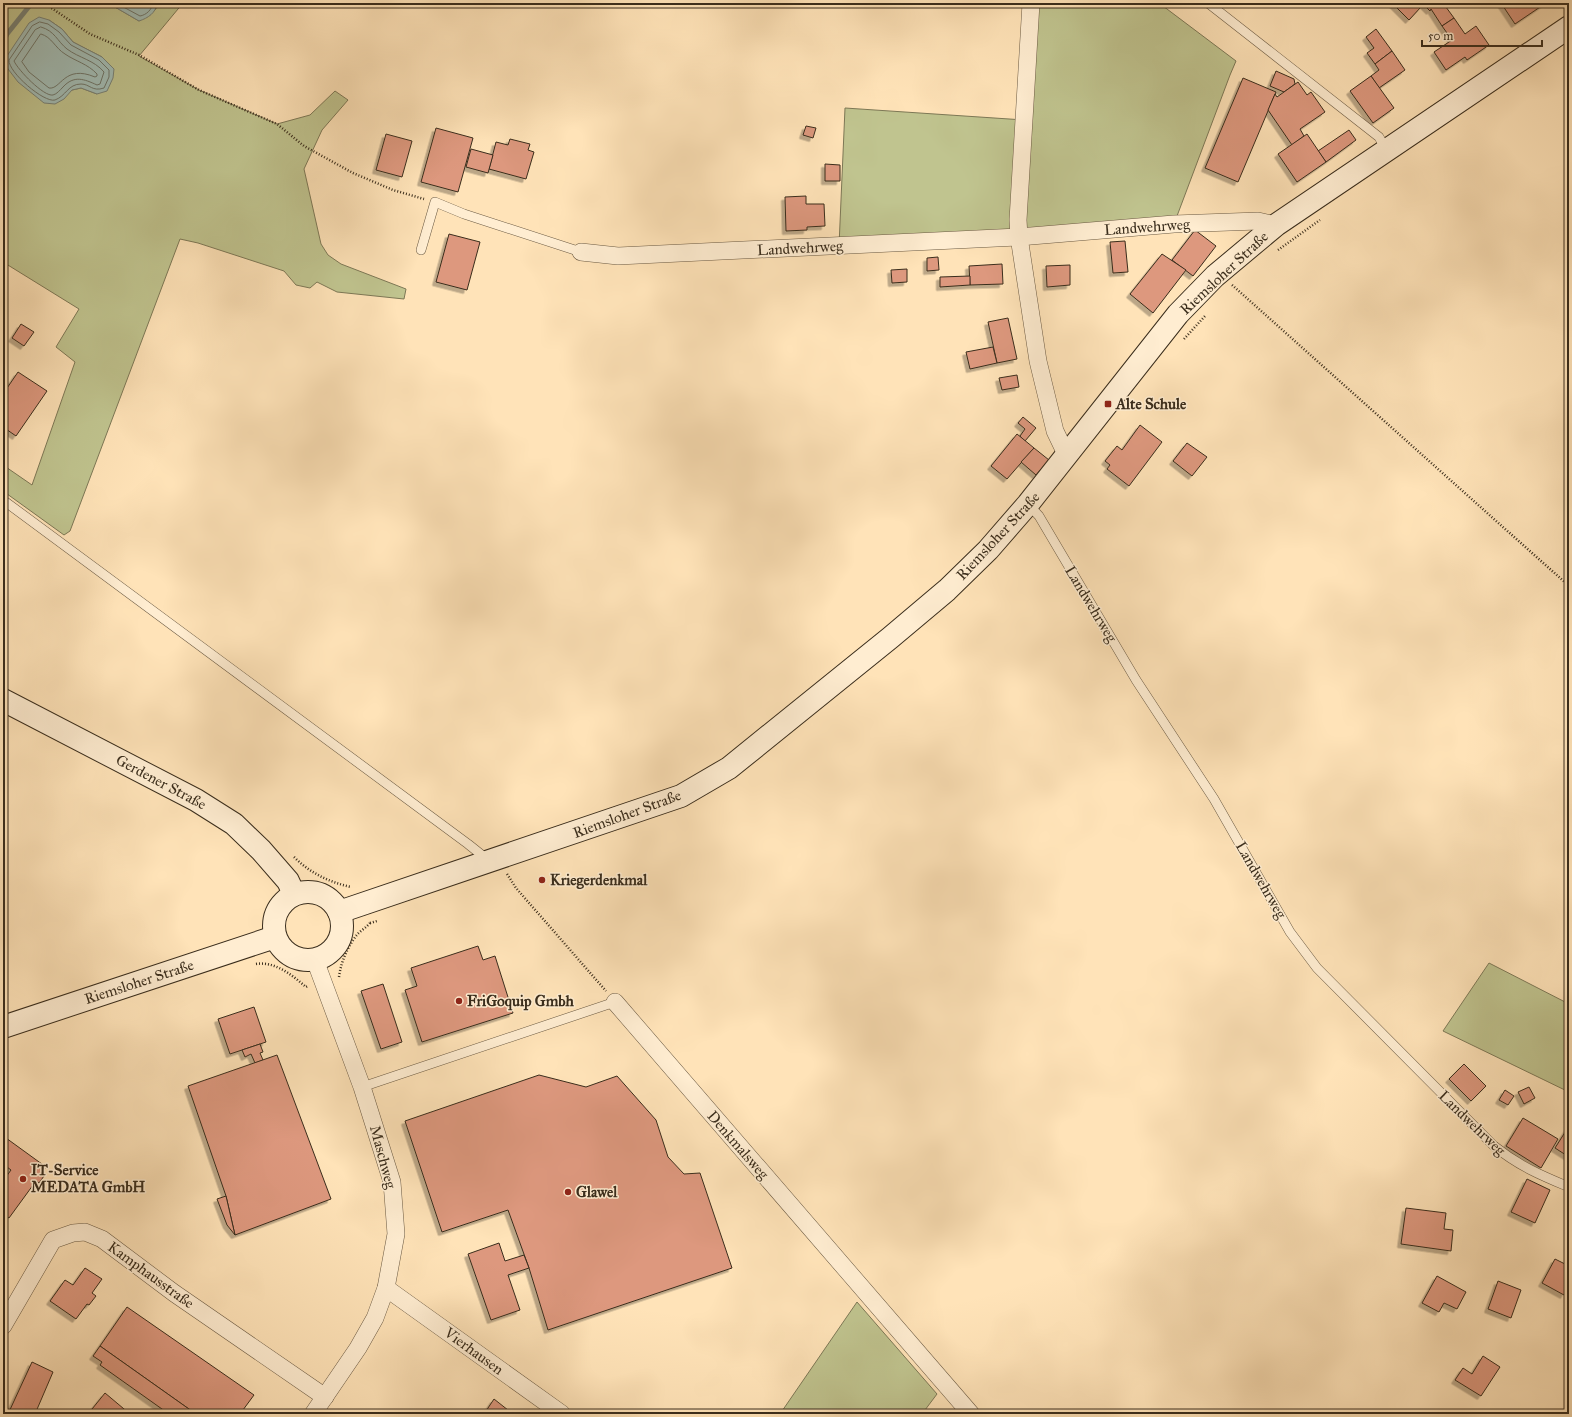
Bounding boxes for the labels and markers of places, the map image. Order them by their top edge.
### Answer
place label: Alte Schule [1115,395,1187,413]
marker: Alte Schule [1103,399,1113,409]
place label: Kriegerdenkmal [550,871,648,890]
marker: Kriegerdenkmal [537,875,547,885]
place label: FriGoquip Gmbh [467,992,575,1011]
marker: FriGoquip Gmbh [454,996,464,1006]
place label: IT-Service MEDATA GmbH [31,1161,145,1196]
marker: IT-Service MEDATA GmbH [18,1174,28,1184]
place label: Glawel [576,1183,618,1201]
marker: Glawel [563,1187,573,1197]

